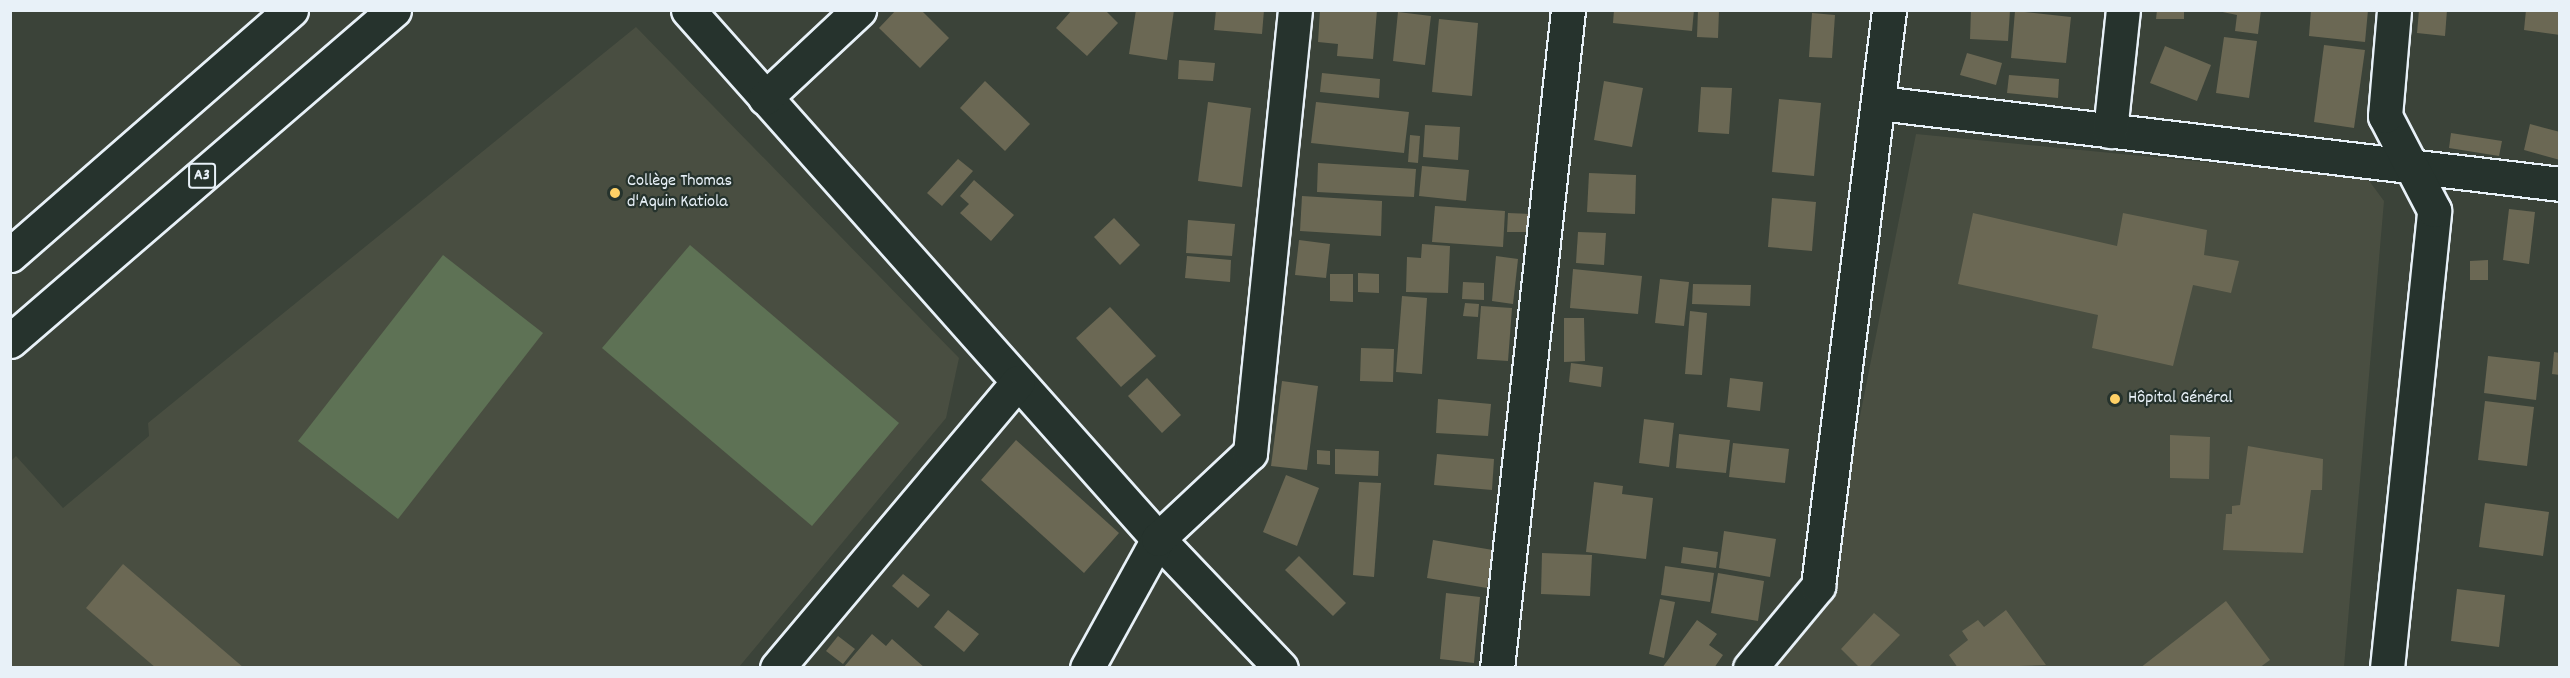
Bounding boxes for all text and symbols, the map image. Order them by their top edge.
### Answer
road number: A3 [187,163,217,189]
place label: Collège Thomas d'Aquin Katiola [627,172,732,214]
marker: Collège Thomas d'Aquin Katiola [608,186,622,200]
place label: Hôpital Général [2128,388,2233,410]
marker: Hôpital Général [2106,390,2124,408]

